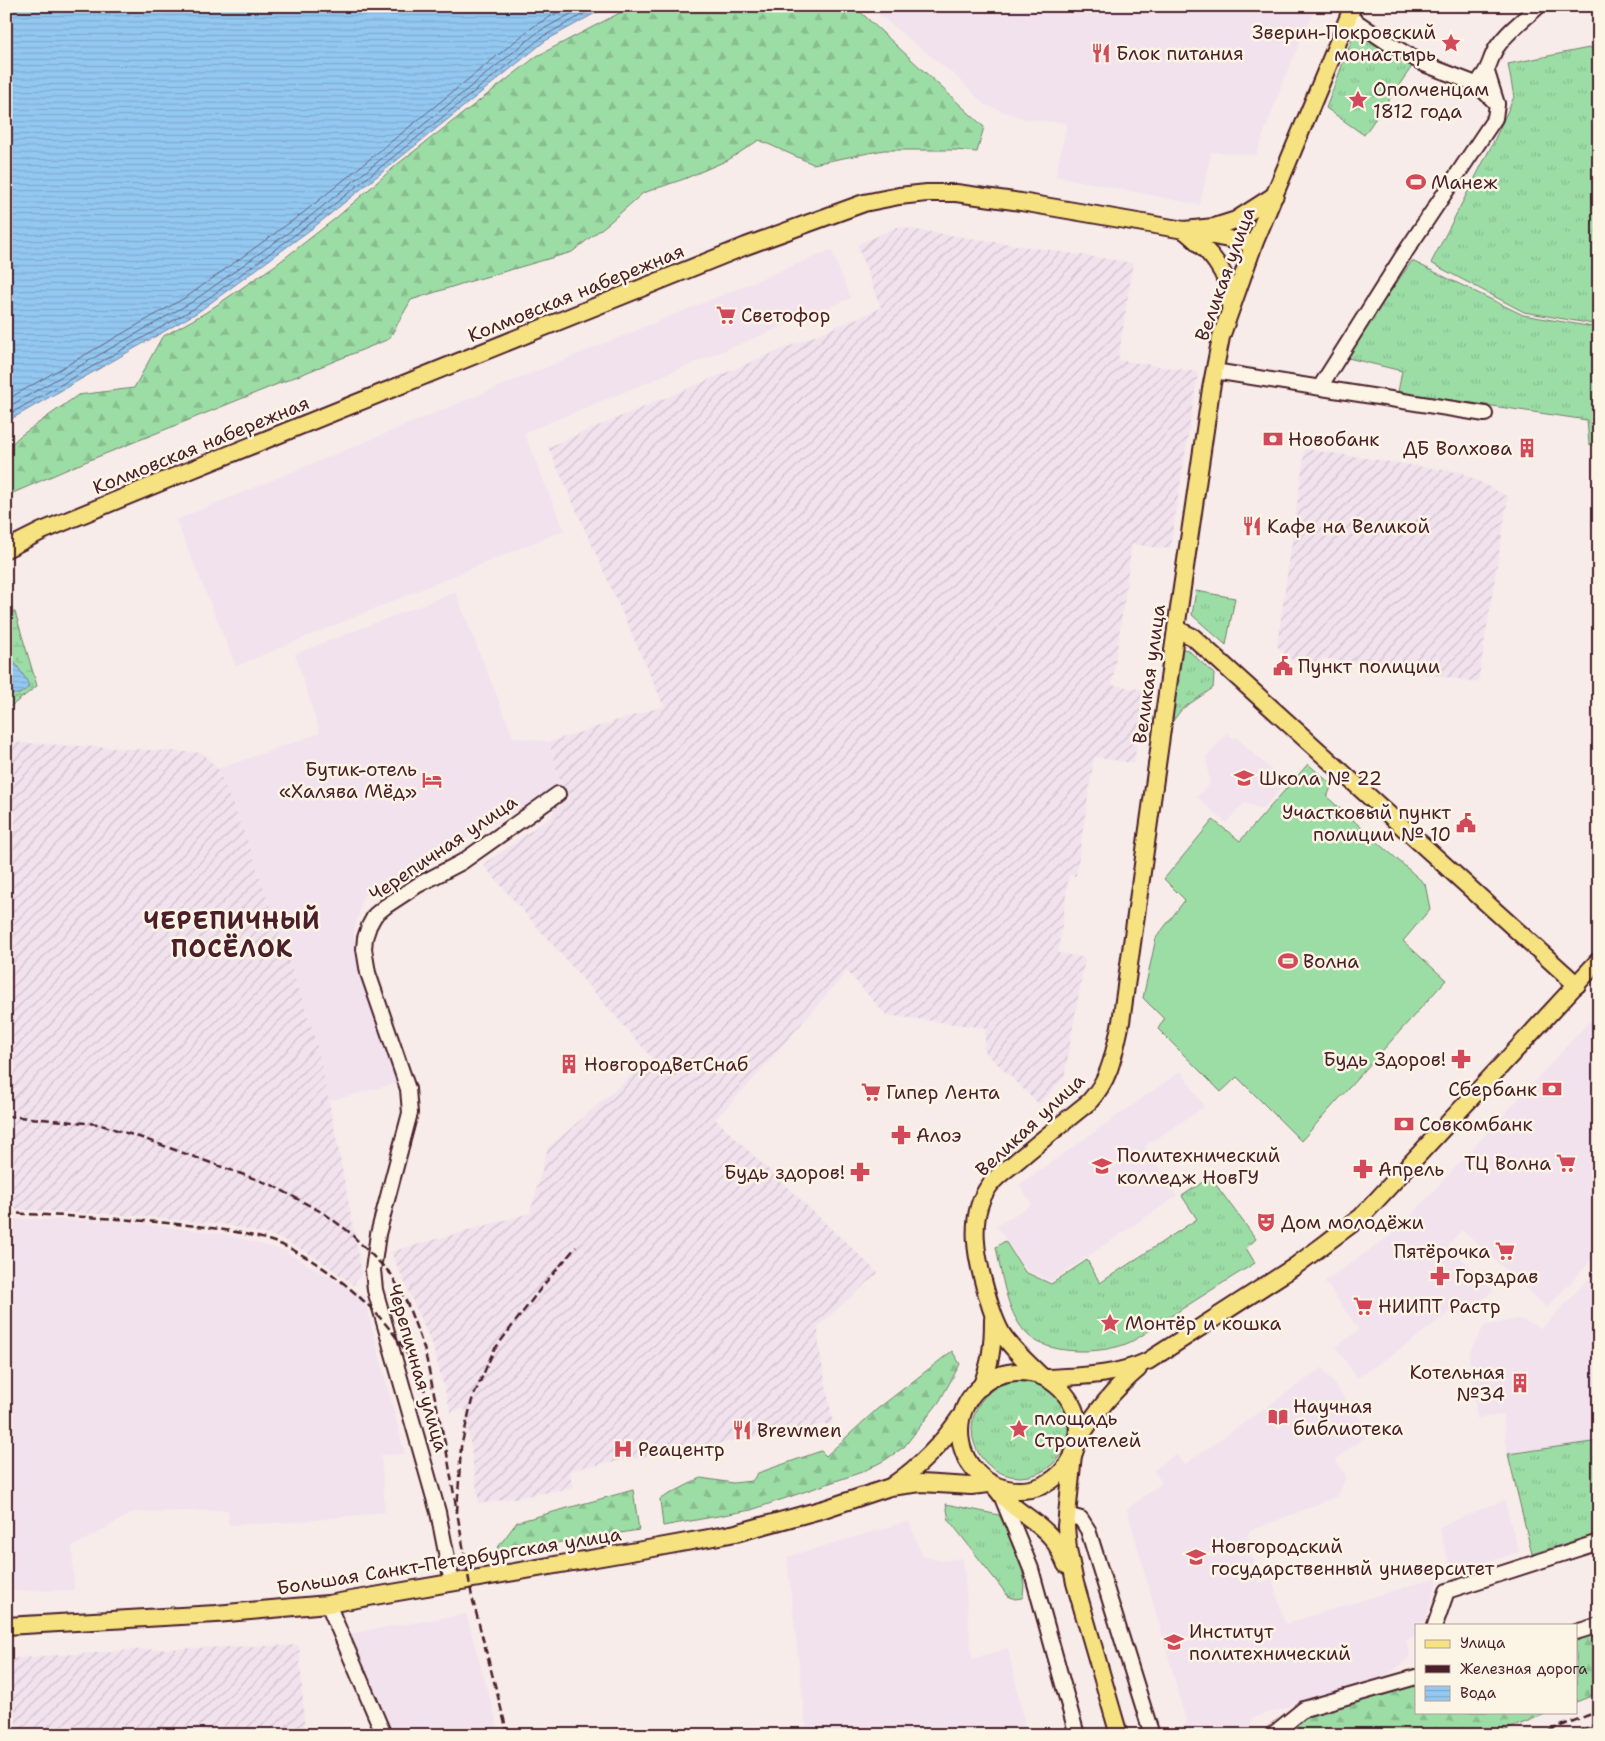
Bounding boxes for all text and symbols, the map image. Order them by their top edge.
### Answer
place label: Зверин-Покровский монастырь [1252,20,1436,67]
place icon: Зверин-Покровский монастырь [1440,32,1462,54]
place label: Блок питания [1116,41,1244,66]
restaurant icon: Блок питания [1090,42,1112,64]
place label: Ополченцам 1812 года [1373,77,1489,124]
place icon: Ополченцам 1812 года [1347,89,1369,111]
place label: Манеж [1431,170,1497,195]
sports icon: Манеж [1405,171,1427,193]
street label: Великая улица [1189,204,1261,344]
street label: Колмовская набережная [464,238,688,348]
place label: Светофор [741,303,830,328]
supermarket icon: Светофор [715,304,737,326]
street label: Колмовская набережная [89,390,313,500]
place label: Новобанк [1288,427,1379,452]
bank icon: Новобанк [1262,428,1284,450]
place label: ДБ Волхова [1403,436,1512,461]
building icon: ДБ Волхова [1516,437,1538,459]
place label: Кафе на Великой [1267,514,1430,539]
restaurant icon: Кафе на Великой [1241,515,1263,537]
street label: Великая улица [1127,603,1171,745]
place label: Пункт полиции [1298,654,1440,679]
public building icon: Пункт полиции [1272,655,1294,677]
place label: Бутик-отель «Халява Мёд» [279,757,417,804]
place label: Школа № 22 [1259,766,1382,791]
school or university icon: Школа № 22 [1233,767,1255,789]
hotel icon: Бутик-отель «Халява Мёд» [421,769,443,791]
street label: Черепичная улица [364,789,522,907]
place label: Участковый пункт полиции № 10 [1282,800,1451,847]
public building icon: Участковый пункт полиции № 10 [1455,812,1477,834]
district label: ЧЕРЕПИЧНЫЙ ПОСЁЛОК [143,904,321,965]
place label: Волна [1303,949,1359,974]
sports icon: Волна [1277,950,1299,972]
place label: Будь Здоров! [1323,1047,1446,1072]
pharmacy icon: Будь Здоров! [1450,1048,1472,1070]
place label: НовгородВетСнаб [584,1052,748,1077]
building icon: НовгородВетСнаб [558,1053,580,1075]
street label: Великая улица [970,1068,1090,1182]
place label: Сбербанк [1448,1077,1537,1102]
bank icon: Сбербанк [1541,1078,1563,1100]
place label: Гипер Лента [886,1080,1000,1105]
supermarket icon: Гипер Лента [860,1081,882,1103]
place label: Совкомбанк [1419,1112,1533,1137]
bank icon: Совкомбанк [1393,1113,1415,1135]
place label: Алоэ [916,1123,961,1148]
pharmacy icon: Алоэ [890,1124,912,1146]
place label: Политехнический колледж НовГУ [1117,1143,1280,1190]
place label: ТЦ Волна [1464,1151,1551,1176]
supermarket icon: ТЦ Волна [1555,1152,1577,1174]
school or university icon: Политехнический колледж НовГУ [1091,1155,1113,1177]
place label: Апрель [1378,1157,1444,1182]
pharmacy icon: Апрель [1352,1158,1374,1180]
place label: Будь здоров! [724,1160,845,1185]
pharmacy icon: Будь здоров! [849,1161,871,1183]
place label: Дом молодёжи [1281,1210,1424,1235]
theatre icon: Дом молодёжи [1255,1211,1277,1233]
place label: Пятёрочка [1394,1239,1490,1264]
supermarket icon: Пятёрочка [1494,1240,1516,1262]
place label: Горздрав [1455,1264,1538,1289]
pharmacy icon: Горздрав [1429,1265,1451,1287]
street label: Черепичная улица [382,1281,454,1455]
place label: НИИПТ Растр [1378,1294,1501,1319]
supermarket icon: НИИПТ Растр [1352,1295,1374,1317]
place label: Монтёр и кошка [1125,1311,1281,1336]
place icon: Монтёр и кошка [1099,1312,1121,1334]
place label: Котельная №34 [1409,1360,1505,1407]
building icon: Котельная №34 [1509,1372,1531,1394]
place label: Научная библиотека [1293,1394,1403,1441]
place label: площадь Строителей [1034,1406,1141,1453]
library icon: Научная библиотека [1267,1406,1289,1428]
place label: Brewmen [757,1418,842,1443]
place icon: площадь Строителей [1008,1418,1030,1440]
restaurant icon: Brewmen [731,1419,753,1441]
place label: Реацентр [638,1437,725,1462]
hospital icon: Реацентр [612,1438,634,1460]
street label: Большая Санкт-Петербургская улица [275,1521,623,1601]
place label: Новгородский государственный университет [1211,1534,1495,1581]
school or university icon: Новгородский государственный университет [1185,1546,1207,1568]
place label: Институт политехнический [1189,1619,1351,1666]
legend [1415,1624,1578,1714]
school or university icon: Институт политехнический [1163,1631,1185,1653]
text: Улица [1460,1633,1506,1653]
text: Железная дорога [1460,1659,1588,1679]
text: Вода [1460,1683,1497,1703]

